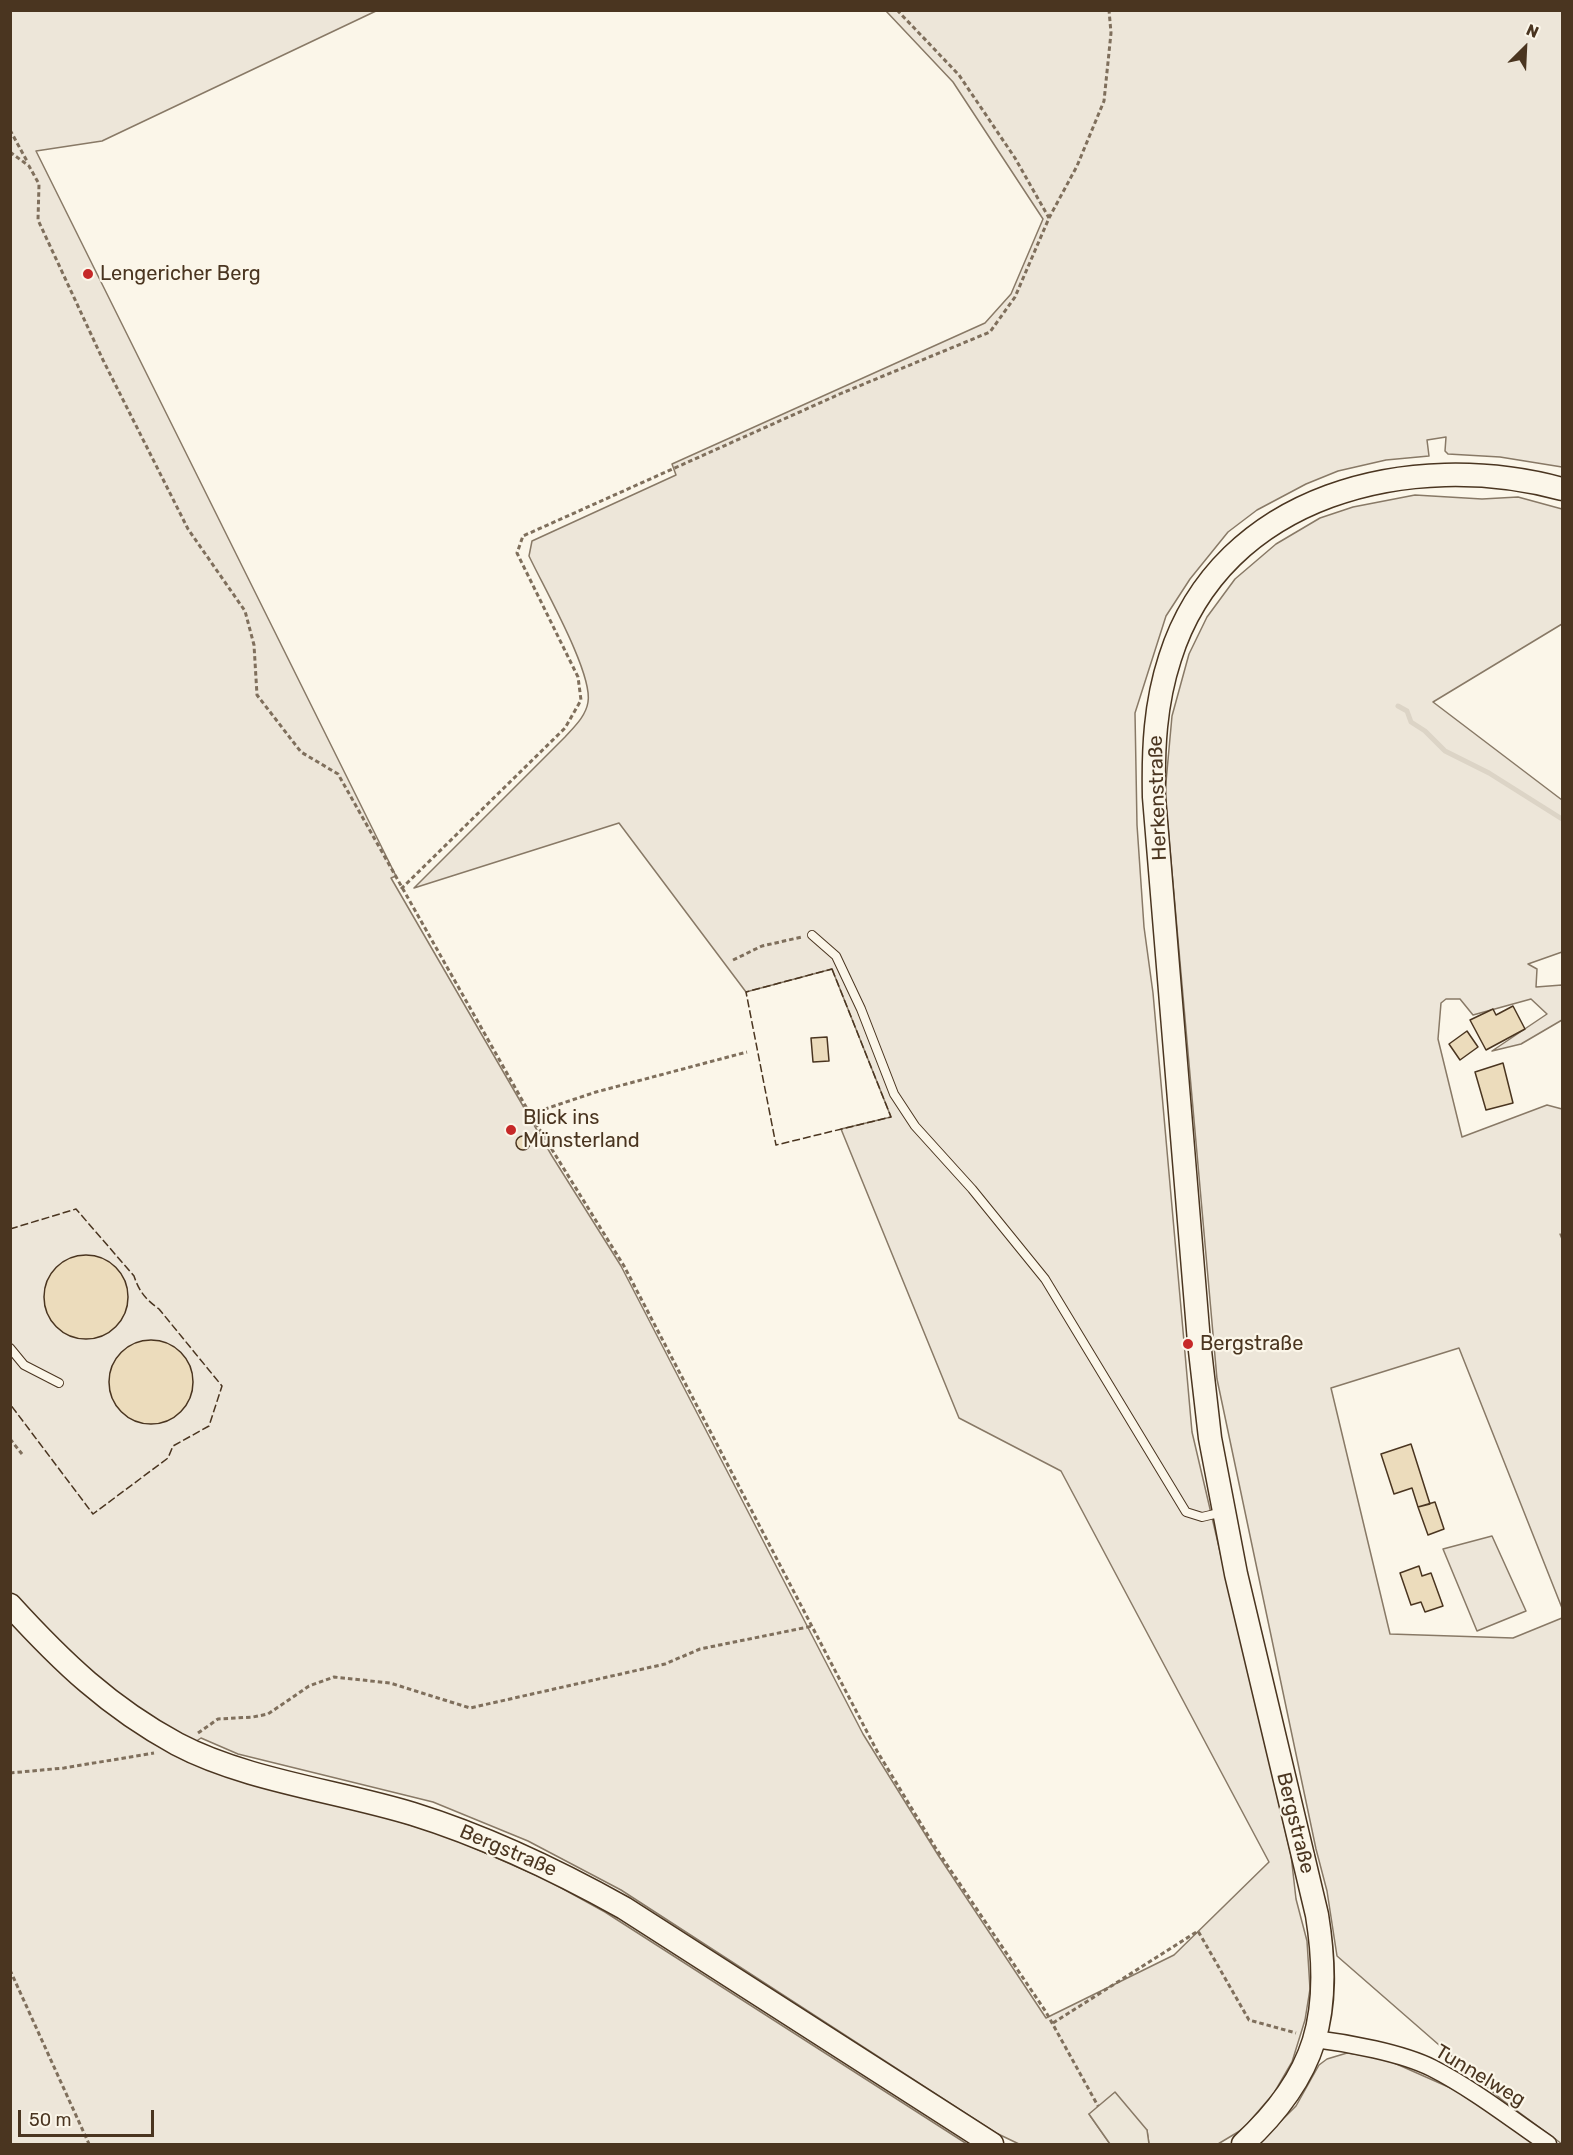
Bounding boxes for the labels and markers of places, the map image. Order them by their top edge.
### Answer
place label: Lengericher Berg [100,262,261,286]
marker: Lengericher Berg [81,267,95,281]
place label: Blick ins Münsterland [523,1106,640,1153]
marker: Blick ins Münsterland [504,1123,518,1137]
place label: Bergstraße [1200,1332,1303,1356]
marker: Bergstraße [1181,1337,1195,1351]

